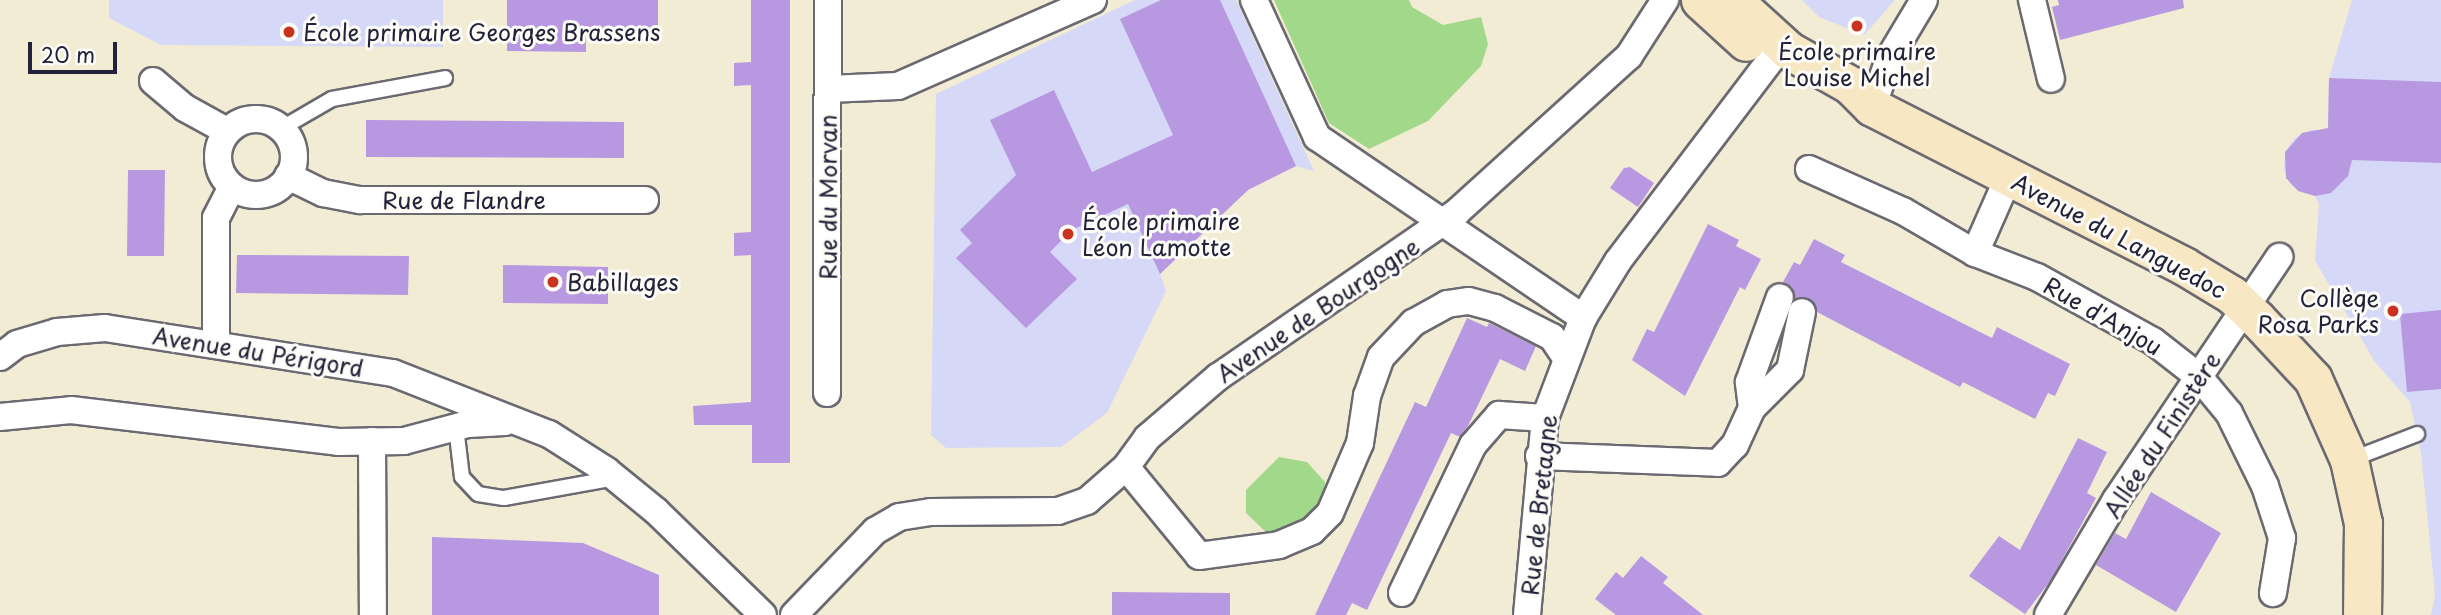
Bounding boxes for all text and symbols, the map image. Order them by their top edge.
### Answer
place label: École primaire Georges Brassens [303,18,666,46]
marker: École primaire Louise Michel [1849,18,1865,34]
marker: École primaire Georges Brassens [281,24,297,40]
scale bar [32,28,121,72]
place label: École primaire Louise Michel [1778,37,1936,91]
text: 20 m [41,38,95,70]
street label: Rue du Morvan [814,113,842,281]
street label: Avenue du Languedoc [2007,168,2231,304]
street label: Rue de Flandre [380,186,548,214]
place label: École primaire Léon Lamotte [1082,207,1241,261]
marker: École primaire Léon Lamotte [1060,226,1076,242]
street label: Avenue de Bourgogne [1212,232,1424,388]
place label: Babillages [567,268,679,296]
street label: Rue d'Anjou [2038,271,2168,361]
marker: Babillages [545,274,561,290]
place label: Collège Rosa Parks [2257,284,2379,338]
marker: Collège Rosa Parks [2385,303,2401,319]
street label: Avenue du Périgord [151,322,365,382]
street label: Allée du Finistère [2098,346,2226,524]
street label: Rue de Bretagne [1516,412,1562,598]

